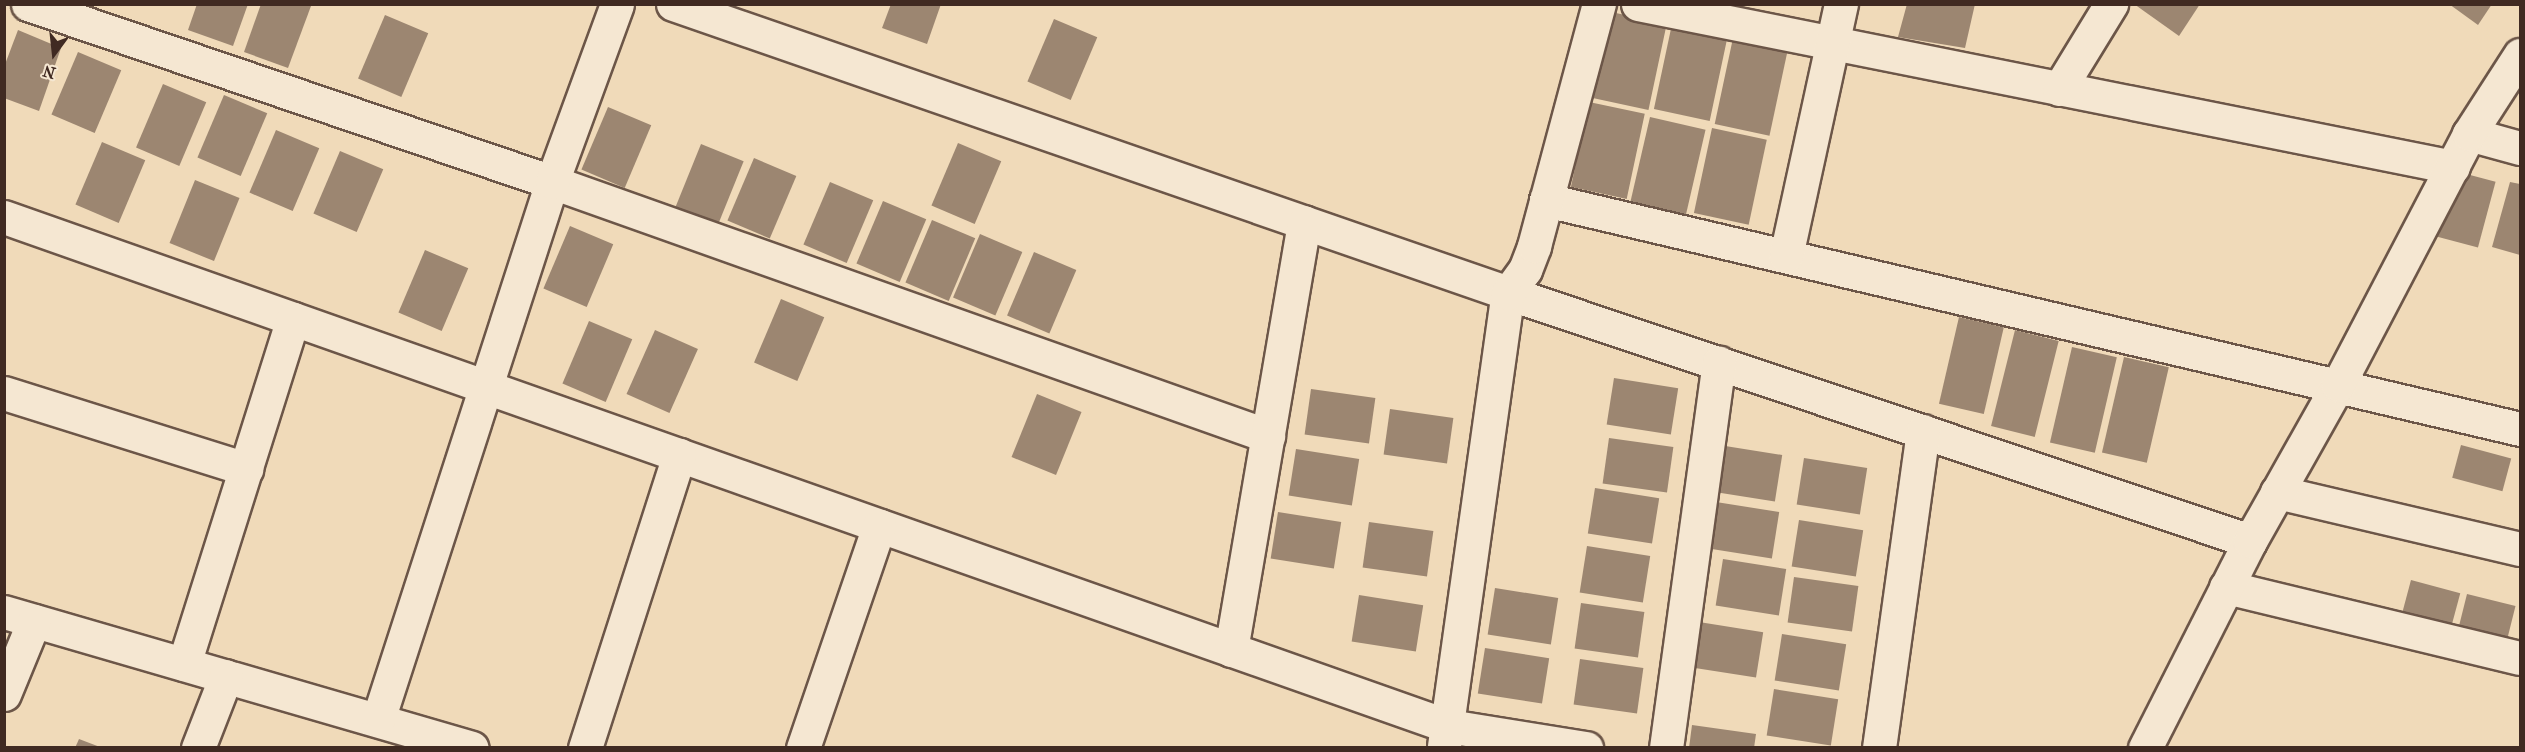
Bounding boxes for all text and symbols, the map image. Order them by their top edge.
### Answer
north arrow [24,24,84,84]
text: N [41,61,58,83]

